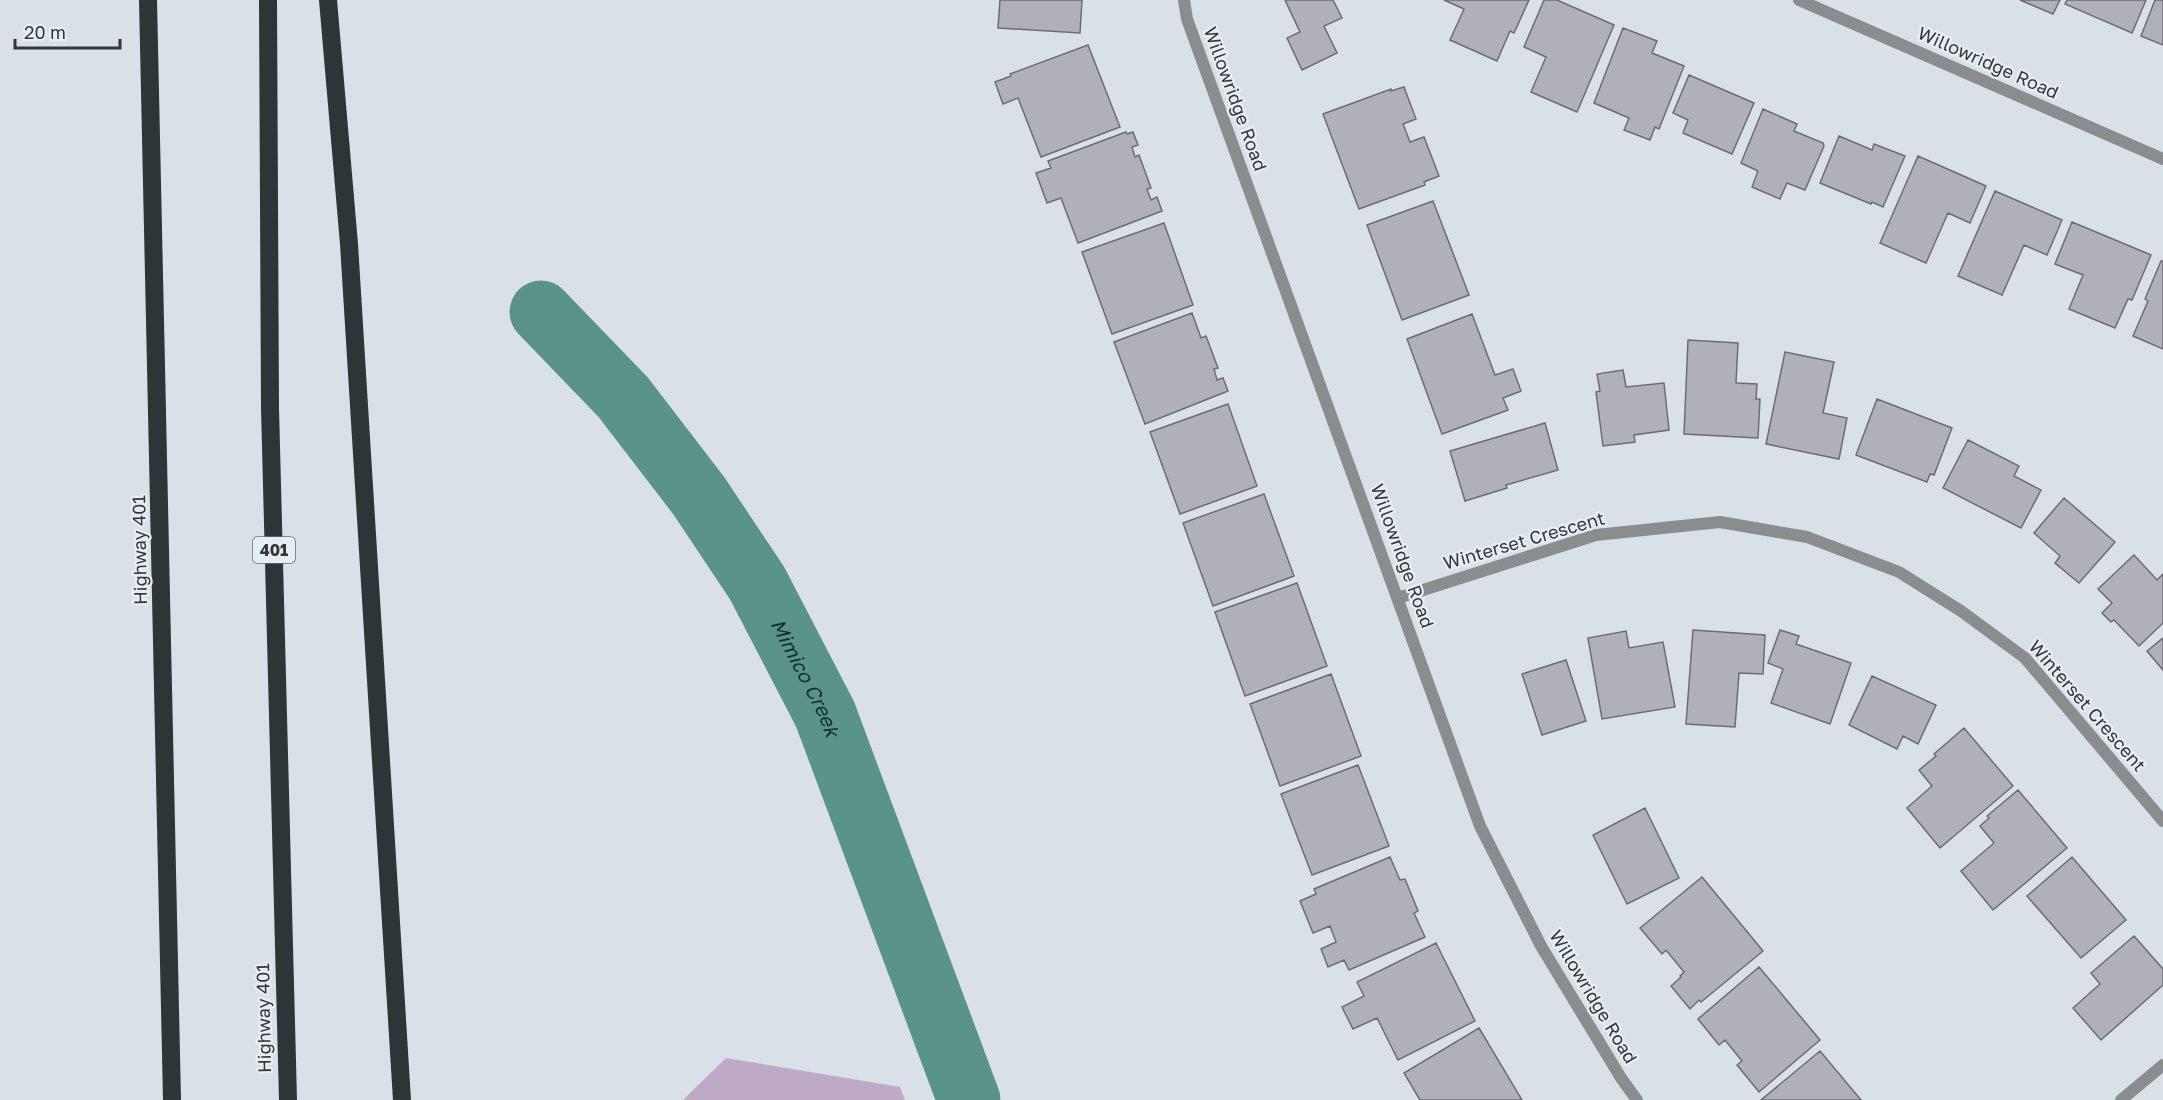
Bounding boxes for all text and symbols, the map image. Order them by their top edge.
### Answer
scale bar [15,12,120,50]
text: 20 m [24,21,66,43]
street label: Willowridge Road [1915,21,2062,103]
street label: Willowridge Road [1200,24,1272,174]
street label: Willowridge Road [1367,481,1439,631]
street label: Highway 401 [127,495,151,605]
street label: Winterset Crescent [1441,506,1607,574]
road number: 401 [253,537,295,563]
water label: Mimico Creek [767,614,846,742]
street label: Winterset Crescent [2025,635,2151,775]
street label: Willowridge Road [1545,926,1642,1067]
street label: Highway 401 [251,963,275,1073]

